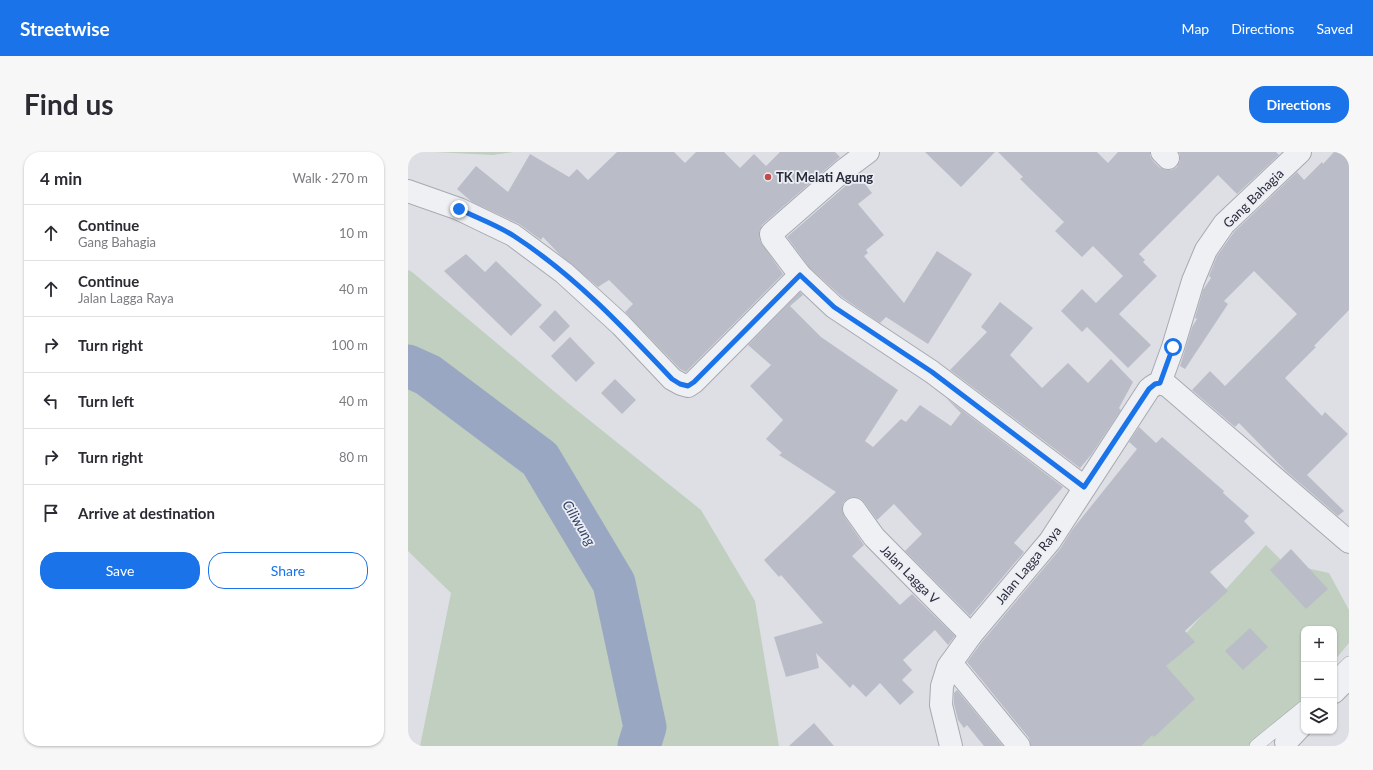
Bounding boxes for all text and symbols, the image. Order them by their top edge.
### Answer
text: Streetwise [20,17,110,40]
text: Map [1182,20,1209,37]
text: Directions [1231,20,1294,37]
text: Saved [1316,20,1353,37]
button: Directions [1249,86,1349,123]
text: Find us [24,87,114,121]
street label: Gang Bahagia [1219,165,1287,231]
text: 4 min [40,168,82,189]
place label: TK Melati Agung [776,169,873,185]
text: Walk · 270 m [292,170,368,186]
marker: TK Melati Agung [763,172,773,182]
route end [450,200,468,218]
text: Continue [78,216,139,234]
icon: ahead [40,222,62,244]
text: 10 m [339,225,368,241]
text: Gang Bahagia [78,234,156,250]
text: Continue [78,272,139,290]
icon: ahead [40,278,62,300]
text: 40 m [339,281,368,297]
text: Jalan Lagga Raya [78,290,174,306]
icon: right [40,334,62,356]
text: Turn right [78,336,143,354]
text: 100 m [331,337,368,353]
route start [1164,338,1182,356]
icon: left [40,390,62,412]
text: Turn left [78,392,134,410]
text: 40 m [339,393,368,409]
icon: right [40,446,62,468]
text: Turn right [78,448,143,466]
text: 80 m [339,449,368,465]
water label: Ciliwung [559,497,600,549]
icon: arrive [40,502,62,524]
text: Arrive at destination [78,504,215,522]
street label: Jalan Lagga Raya [992,523,1064,607]
street label: Jalan Lagga V [877,541,943,607]
button: Save [40,552,200,589]
button: Share [208,552,368,589]
map controls [1301,626,1337,734]
button: + [1301,626,1337,662]
button: − [1301,662,1337,698]
button: layers [1301,698,1337,734]

